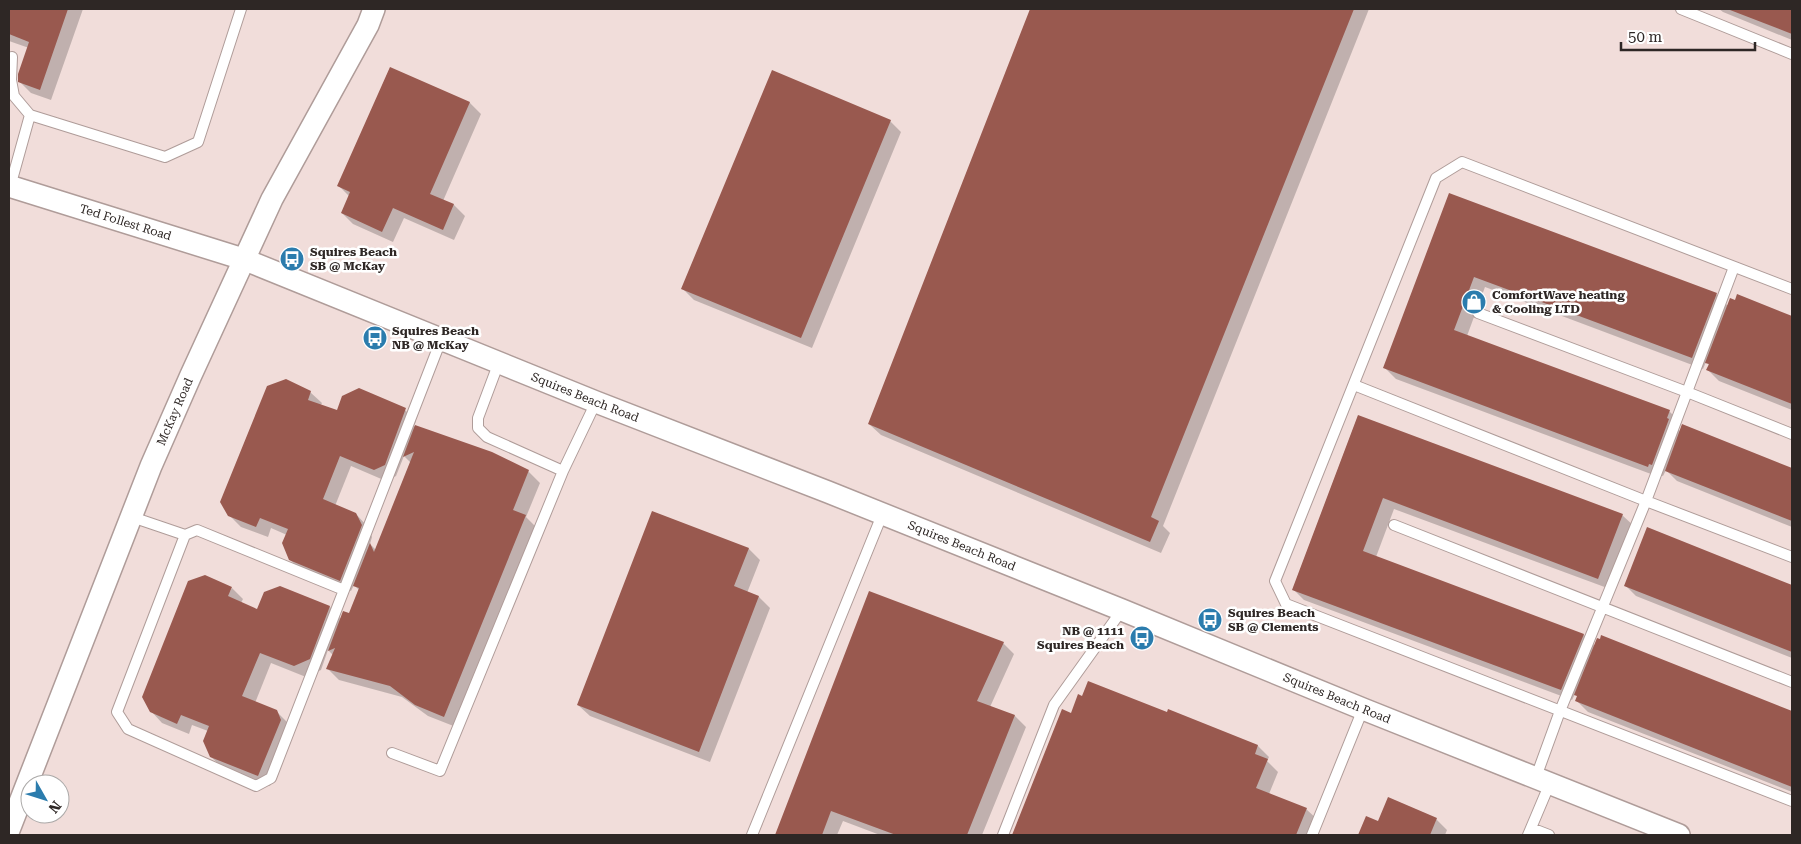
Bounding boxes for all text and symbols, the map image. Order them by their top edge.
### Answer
scale bar [1621,20,1755,52]
text: 50 m [1628,28,1663,46]
street label: Ted Follest Road [78,201,173,243]
place label: Squires Beach SB @ McKay [310,245,397,273]
bus stop icon: Squires Beach SB @ McKay [279,246,305,272]
place label: ComfortWave heating & Cooling LTD [1492,288,1625,316]
shop icon: ComfortWave heating & Cooling LTD [1461,289,1487,315]
place label: Squires Beach NB @ McKay [392,324,479,352]
bus stop icon: Squires Beach NB @ McKay [362,325,388,351]
street label: Squires Beach Road [529,369,641,425]
street label: McKay Road [154,375,196,448]
street label: Squires Beach Road [906,518,1018,574]
place label: Squires Beach SB @ Clements [1228,606,1319,634]
bus stop icon: Squires Beach SB @ Clements [1197,607,1223,633]
place label: NB @ 1111 Squires Beach [1037,624,1124,652]
bus stop icon: NB @ 1111 Squires Beach [1129,625,1155,651]
street label: Squires Beach Road [1281,670,1393,726]
north arrow [20,774,70,824]
text: N [45,798,65,817]

